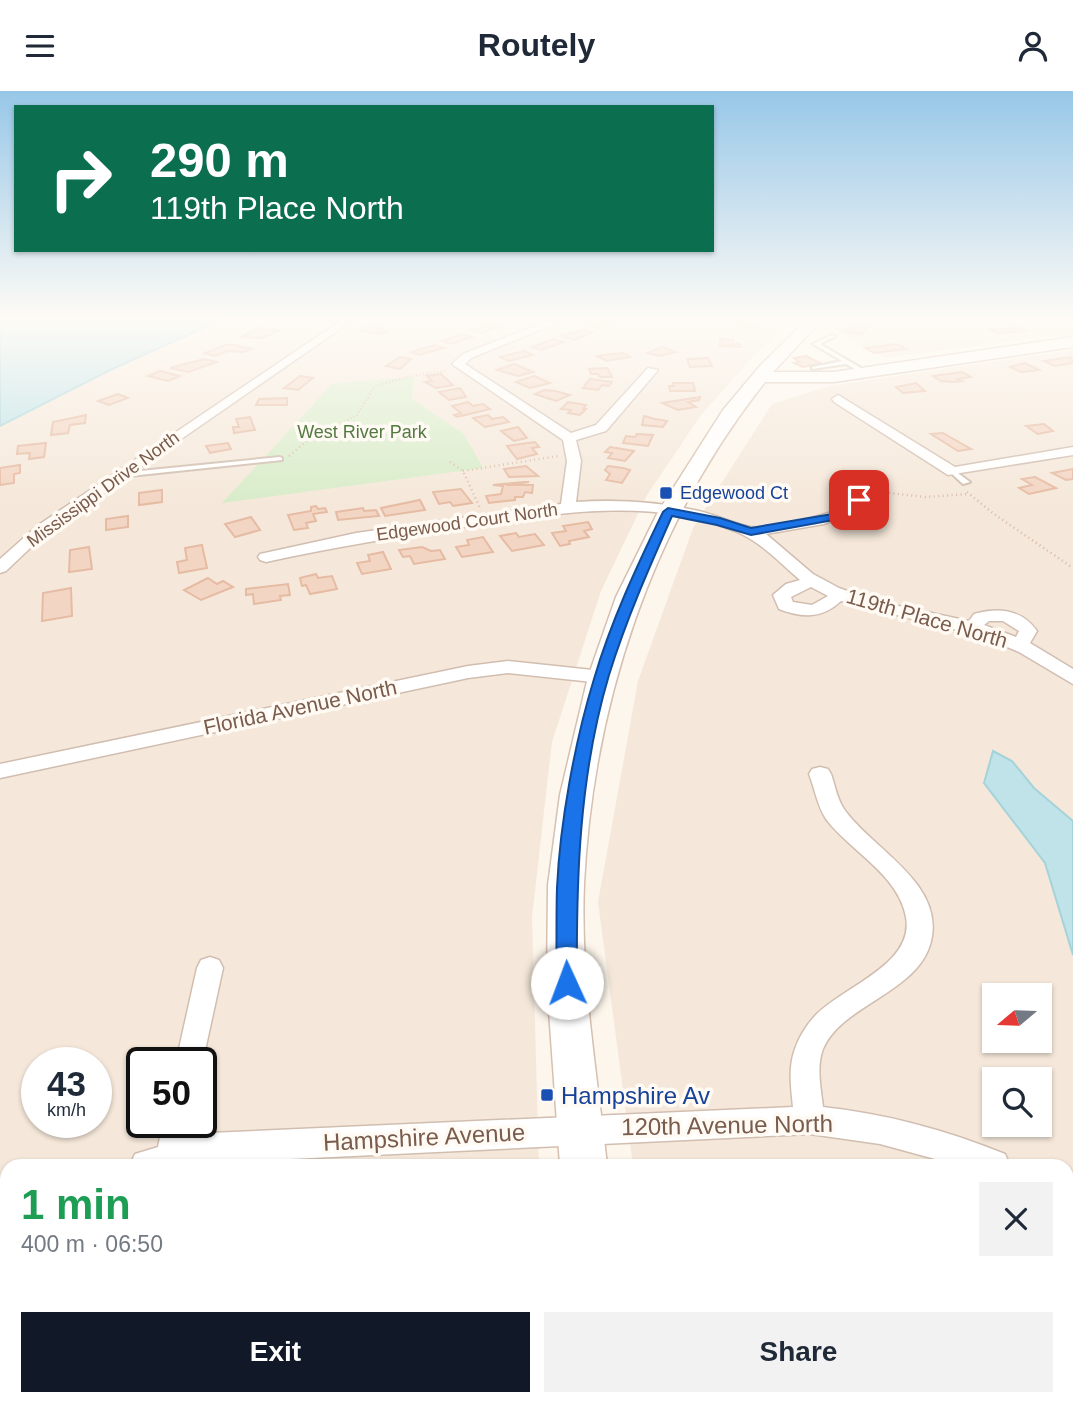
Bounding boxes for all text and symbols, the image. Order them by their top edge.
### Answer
icon: menu [21,27,59,65]
text: Routely [478,27,595,63]
icon: person [1014,27,1052,65]
icon: right [35,133,126,224]
text: 290 m [150,133,289,187]
text: 119th Place North [150,190,404,226]
park label: West River Park [297,422,428,442]
street label: Mississippi Drive North [23,427,183,551]
pin [829,470,889,530]
icon: arrive [840,481,878,519]
place label: Edgewood Ct [680,483,788,503]
marker: Edgewood Ct [658,485,674,501]
street label: Edgewood Court North [375,499,559,545]
street label: 119th Place North [844,584,1010,652]
street label: Florida Avenue North [201,675,399,739]
position arrow [530,946,604,1020]
north arrow [982,983,1052,1053]
map controls [982,983,1052,1137]
speed limit sign: 50 [126,1047,217,1138]
text: 43 [47,1064,86,1103]
button: search [982,1067,1052,1137]
place label: Hampshire Av [561,1082,710,1109]
marker: Hampshire Av [539,1087,555,1103]
text: km/h [47,1100,86,1120]
street label: 120th Avenue North [621,1110,833,1140]
street label: Hampshire Avenue [322,1118,526,1156]
text: 1 min [21,1181,131,1228]
button: close [979,1182,1053,1256]
text: 400 m · 06:50 [21,1231,163,1257]
button: Exit [21,1312,530,1392]
button: Share [544,1312,1053,1392]

